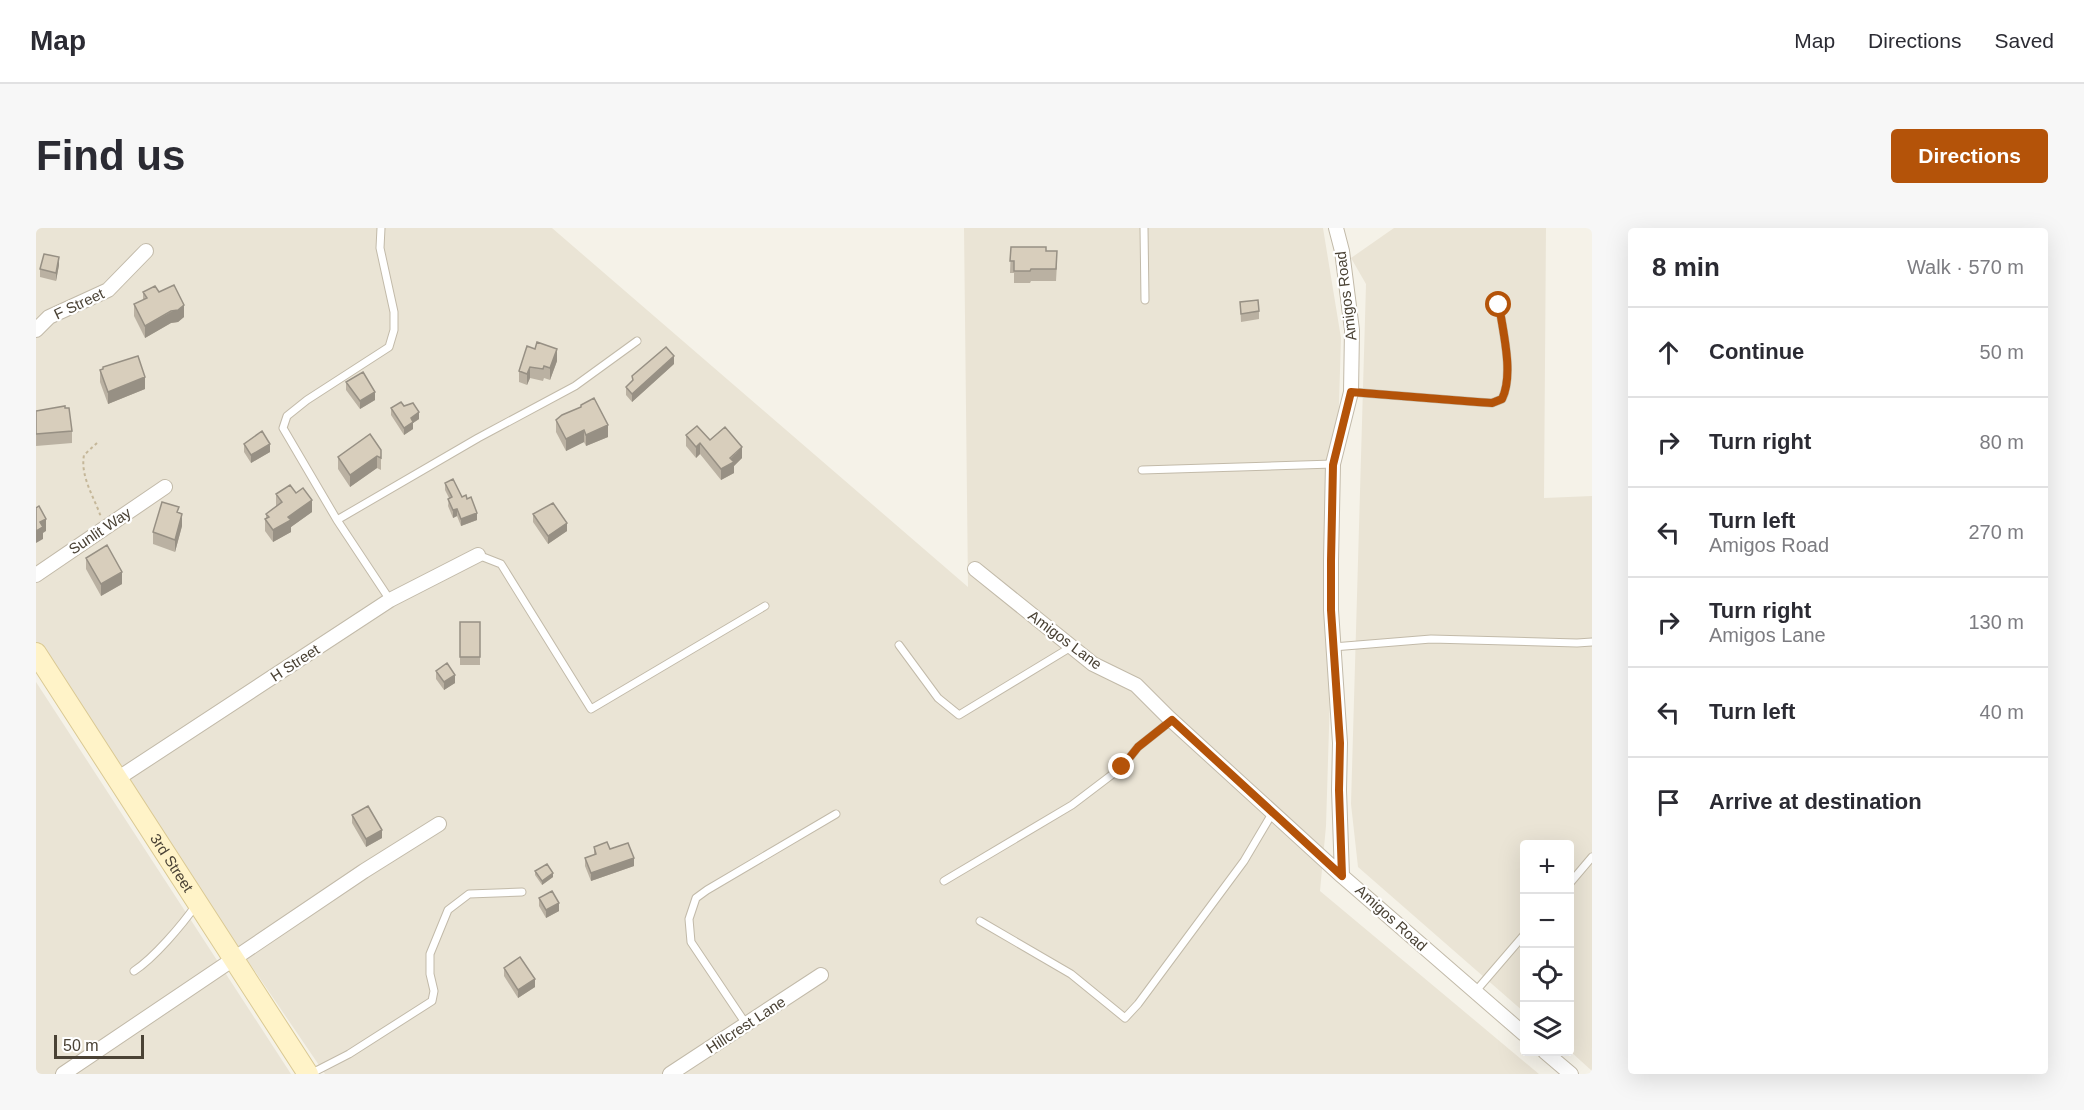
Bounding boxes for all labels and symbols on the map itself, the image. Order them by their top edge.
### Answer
street label: Amigos Road [1332,250,1359,342]
street label: F Street [51,284,107,323]
route start [1485,291,1511,317]
street label: Sunlit Way [65,503,134,558]
street label: Amigos Lane [1025,606,1105,673]
street label: H Street [267,640,323,685]
route end [1108,753,1134,779]
street label: 3rd Street [147,830,198,896]
street label: Amigos Road [1352,881,1430,954]
street label: Hillcrest Lane [703,993,788,1056]
scale bar [54,1032,144,1060]

